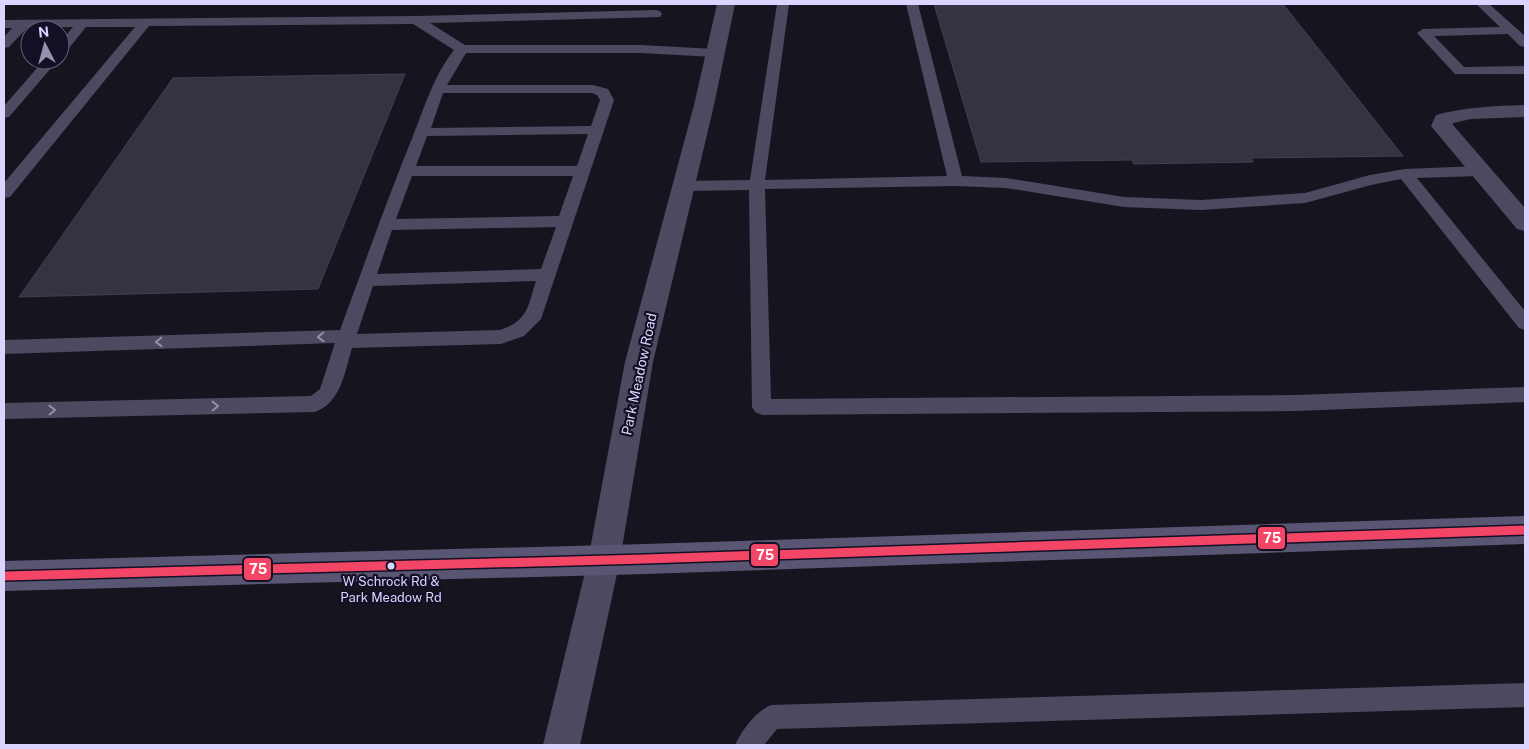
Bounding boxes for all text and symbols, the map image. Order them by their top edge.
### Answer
north arrow [20,20,70,70]
text: N [37,24,50,41]
street label: Park Meadow Road [618,311,660,437]
one-way arrow [317,331,325,342]
one-way arrow [155,337,162,347]
one-way arrow [212,401,219,411]
one-way arrow [49,405,57,415]
line badge: 75 [1257,526,1286,550]
text: 75 [1263,530,1281,546]
line badge: 75 [750,543,779,567]
text: 75 [756,547,774,563]
line badge: 75 [243,557,272,581]
text: 75 [249,561,267,577]
marker: W Schrock Rd & Park Meadow Rd [386,561,396,571]
place label: W Schrock Rd & Park Meadow Rd [340,574,442,605]

